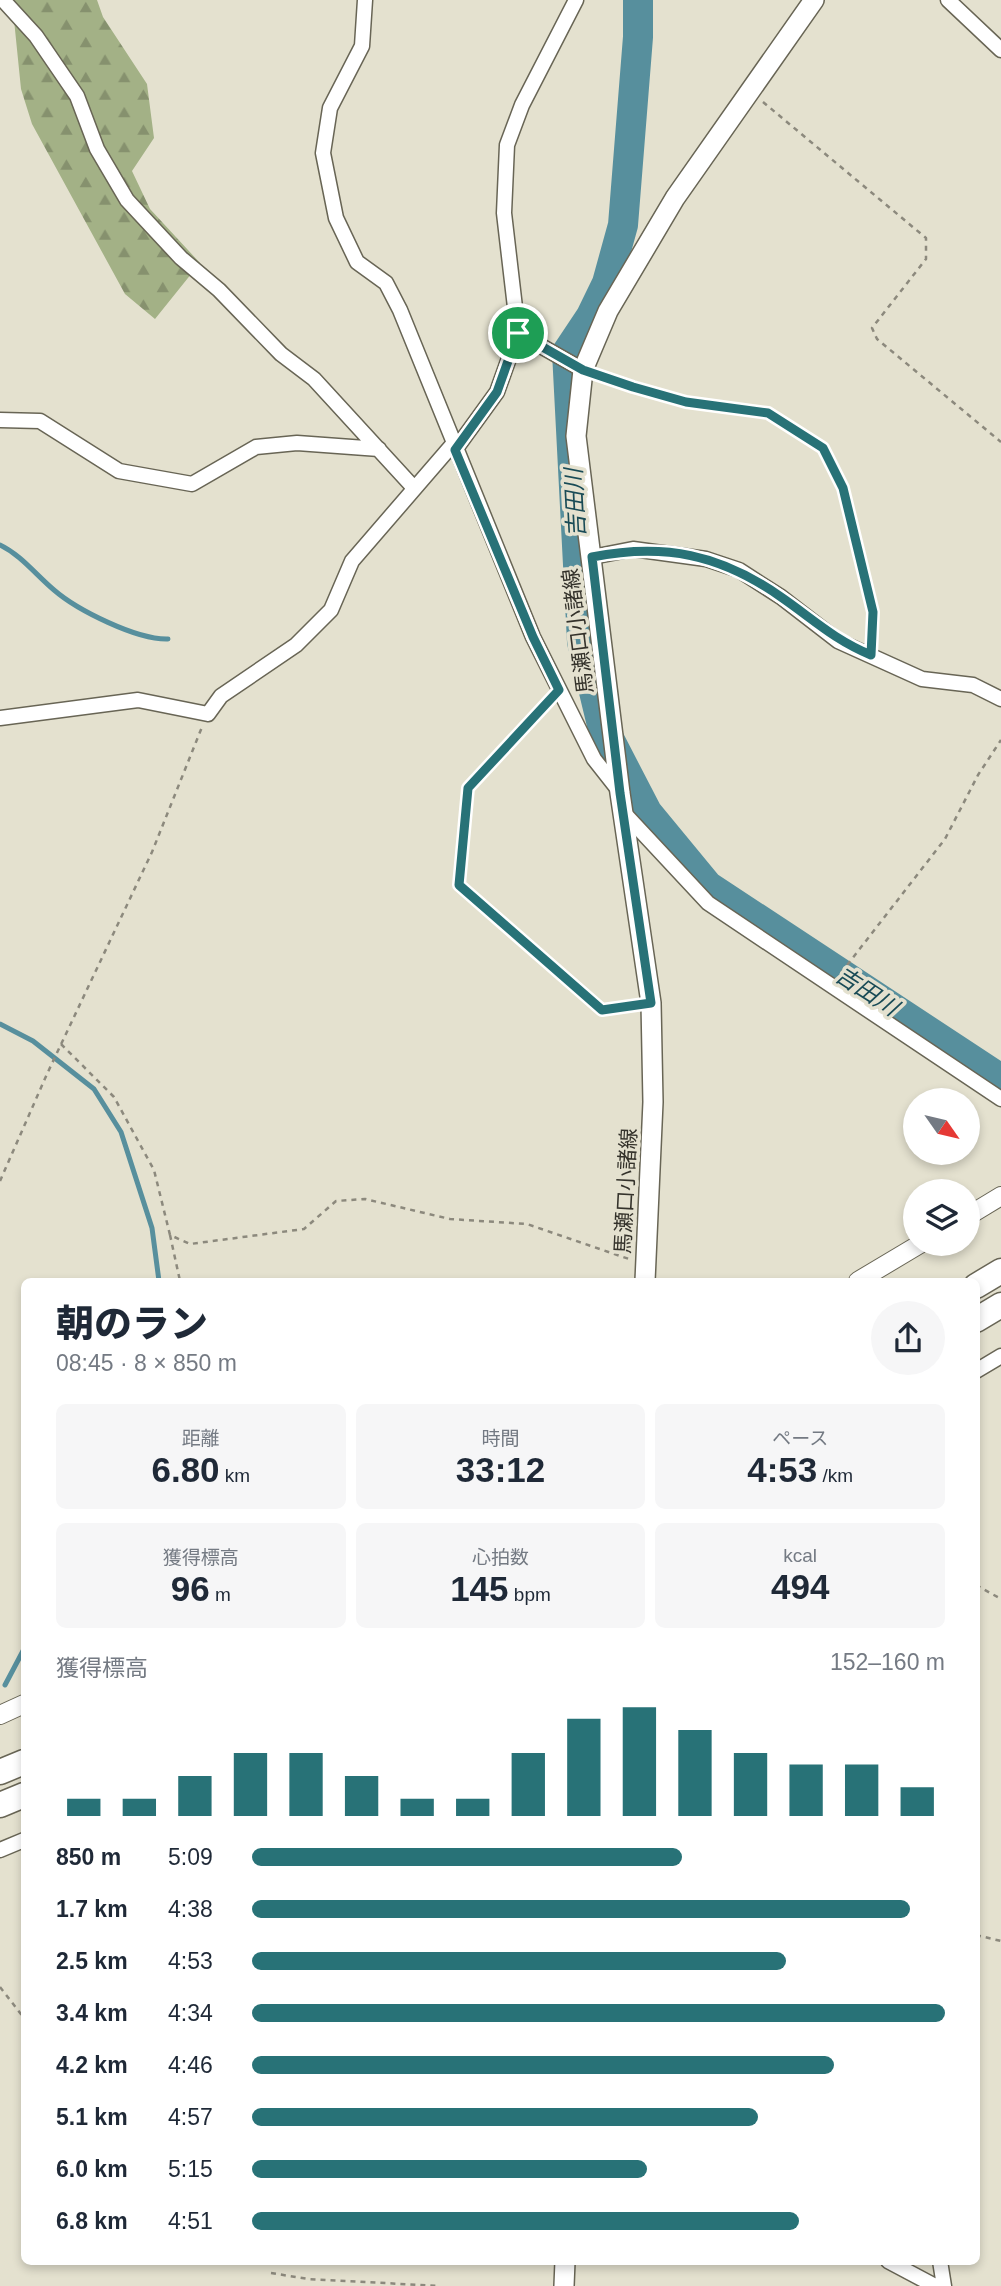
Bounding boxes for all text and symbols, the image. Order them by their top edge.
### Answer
pin [488,303,548,363]
icon: arrive [499,314,537,352]
water label: 吉田川 [560,465,590,538]
street label: 馬瀬口小諸線 [558,567,597,695]
water label: 吉田川 [831,961,906,1022]
north arrow [903,1088,980,1166]
map controls [903,1088,980,1256]
street label: 馬瀬口小諸線 [611,1127,640,1254]
button: layers [903,1179,980,1256]
button: share [871,1301,945,1375]
text: 朝のラン [56,1303,208,1345]
text: 08:45 · 8 × 850 m [56,1350,237,1376]
text: 距離 [182,1428,220,1449]
text: 時間 [481,1428,520,1449]
text: ペース [772,1428,828,1449]
text: 6.80 [151,1450,220,1489]
text: 33:12 [456,1450,545,1489]
text: 4:53 [747,1450,817,1489]
text: km [220,1465,250,1486]
text: /km [817,1465,853,1486]
text: kcal [783,1545,817,1566]
text: 獲得標高 [163,1547,239,1568]
text: 心拍数 [472,1547,529,1568]
text: 494 [771,1567,829,1606]
text: 96 [171,1569,210,1608]
text: 145 [450,1569,509,1608]
text: m [210,1584,231,1605]
text: bpm [509,1584,551,1605]
text: 152–160 m [830,1649,945,1675]
text: 獲得標高 [56,1655,148,1681]
text: 850 m [56,1844,121,1870]
text: 5:09 [168,1844,213,1870]
text: 1.7 km [56,1896,128,1922]
text: 4:38 [168,1896,213,1922]
text: 2.5 km [56,1948,128,1974]
text: 4:53 [168,1948,213,1974]
text: 3.4 km [56,2000,128,2026]
text: 4:34 [168,2000,213,2026]
text: 4.2 km [56,2052,128,2078]
text: 4:46 [168,2052,213,2078]
text: 5.1 km [56,2104,128,2130]
text: 4:57 [168,2104,213,2130]
text: 6.0 km [56,2156,128,2182]
text: 5:15 [168,2156,213,2182]
text: 6.8 km [56,2208,128,2234]
text: 4:51 [168,2208,213,2234]

